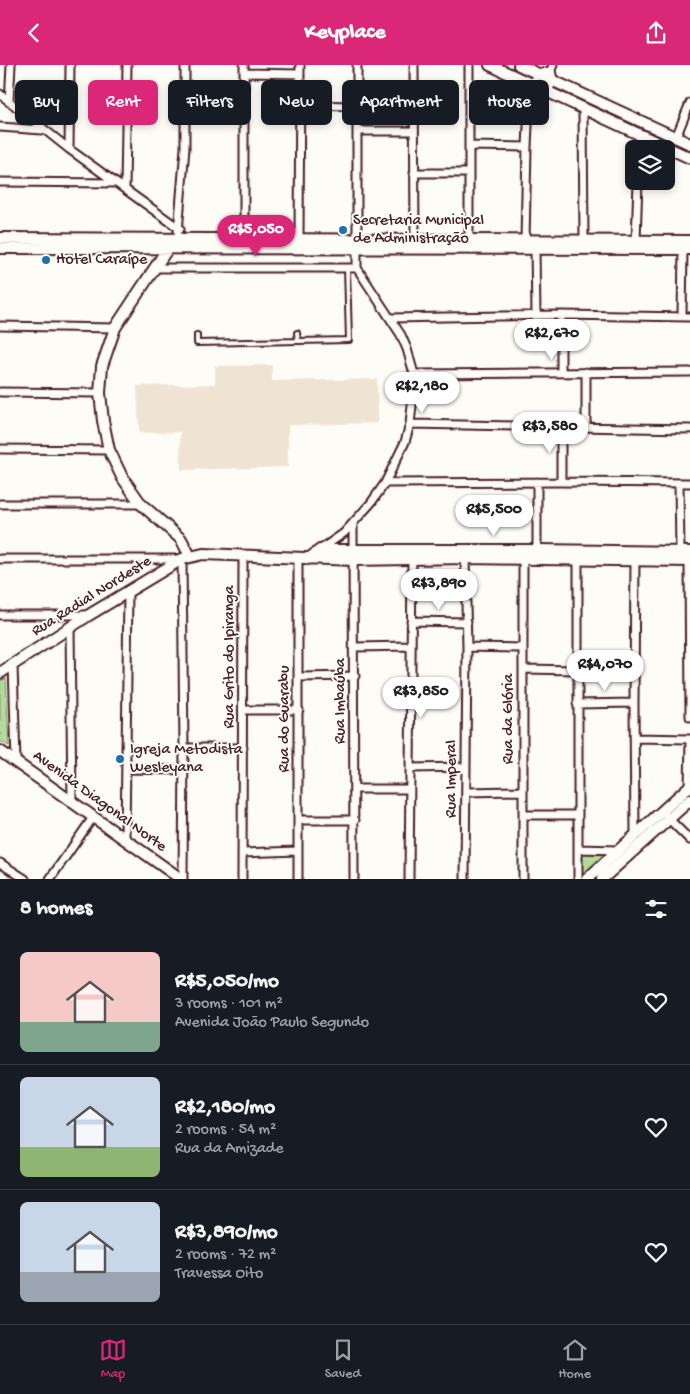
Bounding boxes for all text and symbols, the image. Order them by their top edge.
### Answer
icon: back [20,19,48,47]
icon: share [642,19,670,47]
text: Keyplace [304,20,386,46]
chip: Buy [15,80,78,125]
chip: Rent [88,80,158,125]
chip: Filters [168,80,251,125]
chip: New [261,80,332,125]
chip: Apartment [342,80,459,125]
chip: House [469,80,549,125]
map controls [625,140,675,190]
button: layers [625,140,675,190]
place label: Secretaria Municipal de Administração [353,212,484,249]
pin: R$5,050 [210,215,302,257]
text: R$5,050 [228,221,284,240]
marker: Secretaria Municipal de Administração [337,224,349,236]
place label: Hotel Caraípe [56,251,148,270]
marker: Hotel Caraípe [40,254,52,266]
pin: R$2,670 [506,319,598,361]
text: R$2,670 [525,325,579,344]
pin: R$2,180 [376,371,468,414]
text: R$2,180 [396,378,448,397]
pin: R$3,580 [504,411,596,454]
text: R$3,580 [522,418,578,437]
pin: R$5,500 [448,495,540,537]
text: R$5,500 [466,501,522,520]
street label: Rua Radial Nordeste [29,552,156,642]
pin: R$3,890 [393,569,485,611]
text: R$3,890 [412,575,466,594]
street label: Rua Grito do Ipiranga [221,584,240,729]
pin: R$4,070 [559,649,651,692]
text: R$4,070 [578,656,632,675]
street label: Rua Imbaúba [332,657,351,744]
street label: Rua do Guarabu [276,665,295,773]
street label: Rua da Glória [500,673,519,764]
pin: R$3,850 [375,677,467,719]
text: R$3,850 [393,683,449,702]
street label: Rua Imperal [443,740,462,818]
place label: Igreja Metodista Wesleyana [130,741,244,778]
street label: Avenida Diagonal Norte [28,747,170,857]
marker: Igreja Metodista Wesleyana [114,753,126,765]
icon: filters [642,895,670,923]
text: 8 homes [20,897,92,922]
text: R$5,050/mo [175,970,279,995]
icon: home [60,972,120,1032]
icon: heart [642,988,670,1016]
text: 3 rooms · 101 m² [175,995,283,1014]
text: Avenida João Paulo Segundo [175,1014,369,1033]
text: R$2,180/mo [175,1096,275,1121]
icon: home [60,1097,120,1157]
icon: heart [642,1113,670,1141]
text: 2 rooms · 54 m² [175,1121,276,1140]
text: Rua da Amizade [175,1140,283,1159]
text: R$3,890/mo [175,1221,278,1246]
icon: home [60,1222,120,1282]
icon: heart [642,1238,670,1266]
text: 2 rooms · 72 m² [175,1246,276,1265]
text: Travessa Oito [175,1265,263,1284]
tab: Map [99,1336,127,1383]
tab: Saved [325,1336,361,1383]
tab: Home [559,1336,591,1383]

